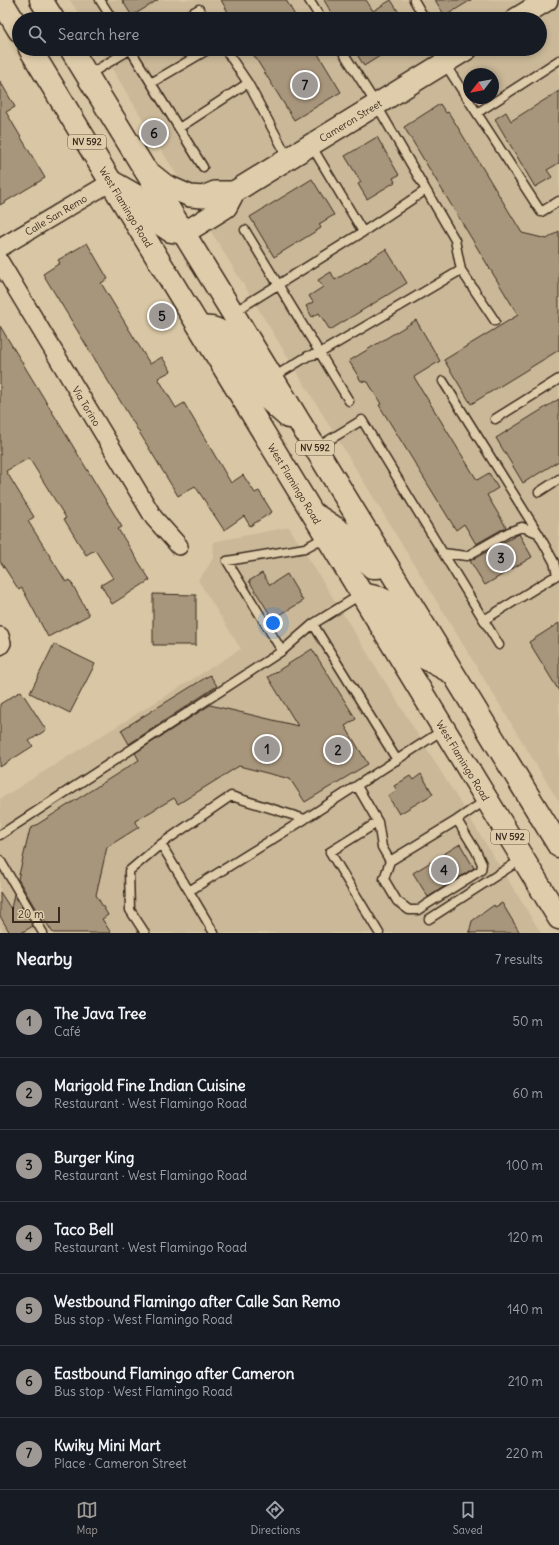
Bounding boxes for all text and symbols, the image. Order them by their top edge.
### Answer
search box [12,12,547,56]
icon: search [26,23,48,45]
text: Search here [58,25,139,44]
north arrow [463,68,499,104]
pin: 7 [292,70,318,100]
street label: Cameron Street [317,97,385,145]
pin: 6 [141,118,167,148]
road number: NV 592 [68,135,106,149]
street label: West Flamingo Road [96,165,155,250]
street label: Calle San Remo [23,192,90,239]
pin: 5 [149,301,175,331]
street label: Via Torino [69,384,103,429]
street label: West Flamingo Road [265,441,324,527]
road number: NV 592 [296,441,334,455]
pin: 3 [488,543,514,573]
your location [263,613,283,633]
street label: West Flamingo Road [433,718,492,804]
pin: 1 [254,734,280,764]
pin: 2 [325,735,351,765]
road number: NV 592 [491,830,529,844]
pin: 4 [431,855,457,885]
scale bar [12,905,60,924]
text: 20 m [18,907,44,921]
text: Nearby [16,948,72,970]
text: 7 results [495,951,543,968]
text: The Java Tree [54,1004,146,1023]
text: 1 [26,1013,32,1030]
text: 50 m [512,1013,543,1030]
text: Café [54,1023,81,1040]
text: Marigold Fine Indian Cuisine [54,1076,246,1095]
text: 2 [25,1085,33,1102]
text: 60 m [512,1085,543,1102]
text: Restaurant · West Flamingo Road [54,1095,247,1112]
text: Burger King [54,1148,134,1167]
text: 3 [25,1157,33,1174]
text: 100 m [506,1157,543,1174]
text: Restaurant · West Flamingo Road [54,1167,247,1184]
text: Taco Bell [54,1220,114,1239]
text: 4 [25,1229,33,1246]
text: 120 m [508,1229,543,1246]
text: Restaurant · West Flamingo Road [54,1239,247,1256]
text: Westbound Flamingo after Calle San Remo [54,1292,340,1311]
text: 5 [25,1301,33,1318]
text: 140 m [507,1301,543,1318]
text: Bus stop · West Flamingo Road [54,1311,233,1328]
text: Eastbound Flamingo after Cameron [54,1364,294,1383]
text: 6 [25,1373,33,1390]
text: 210 m [508,1373,543,1390]
text: Bus stop · West Flamingo Road [54,1383,233,1400]
text: Kwiky Mini Mart [54,1436,161,1455]
text: 7 [26,1445,32,1462]
text: 220 m [506,1445,543,1462]
text: Place · Cameron Street [54,1455,187,1472]
tab: Map [76,1499,98,1537]
tab: Directions [251,1499,300,1537]
tab: Saved [453,1499,483,1537]

